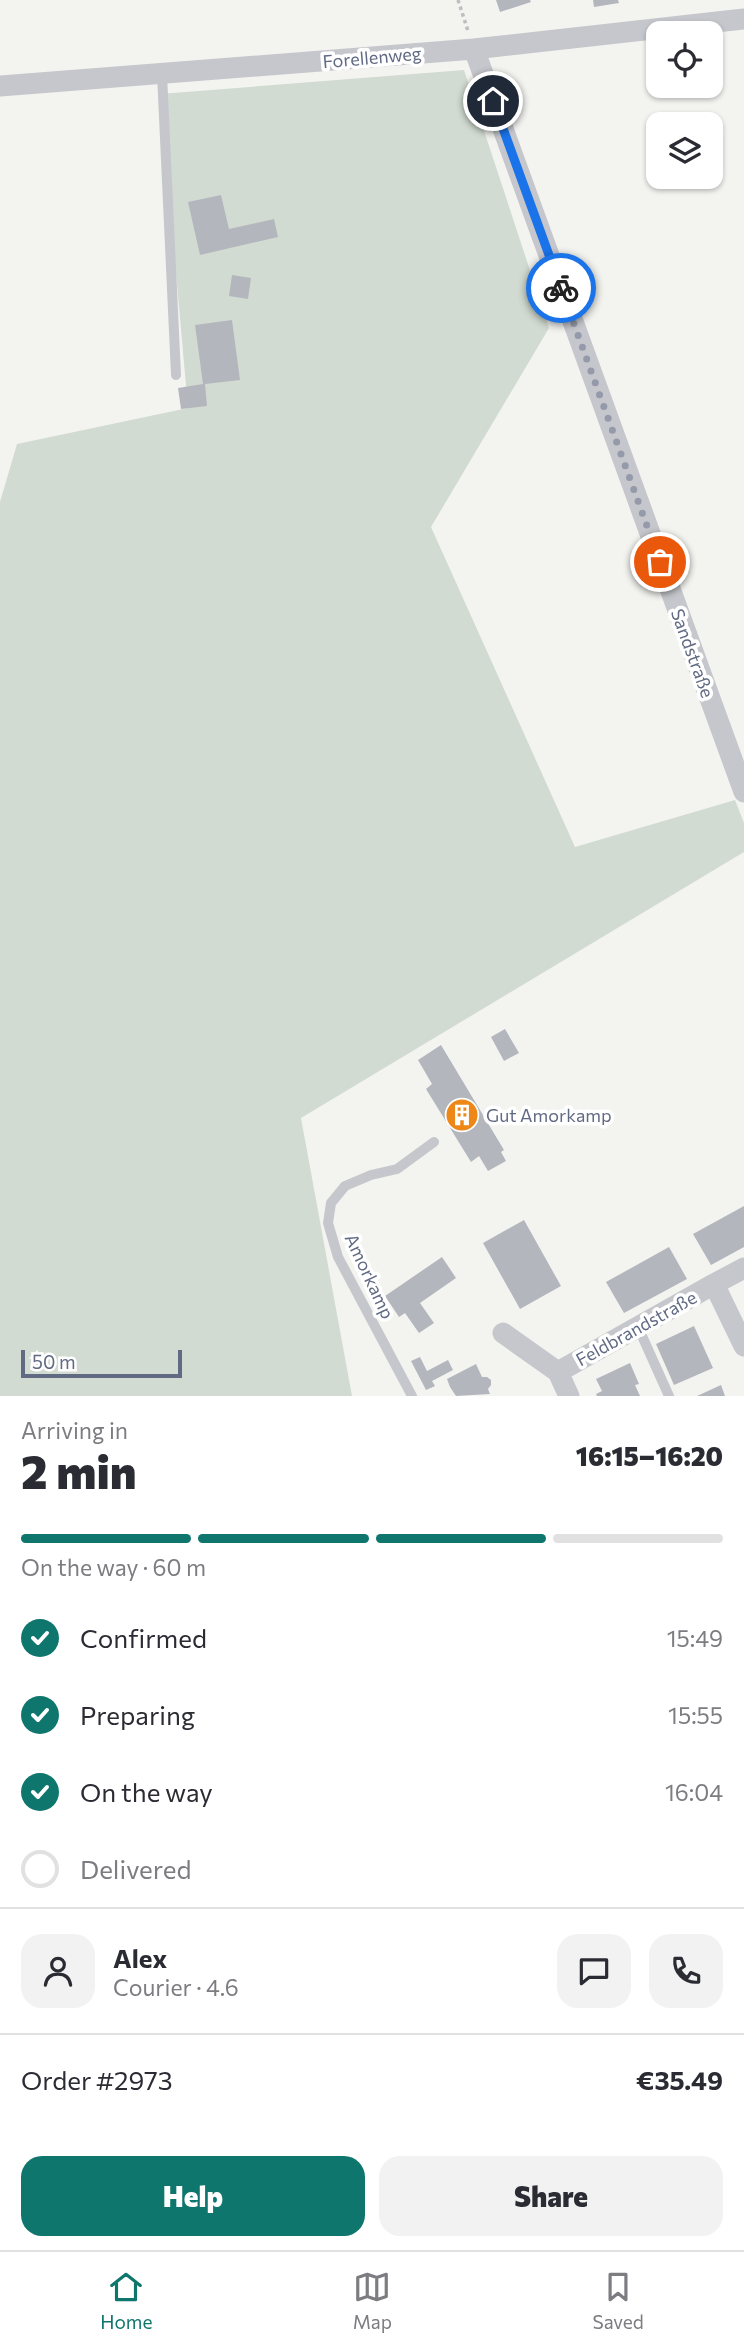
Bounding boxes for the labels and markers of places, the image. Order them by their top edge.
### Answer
pin [463,71,523,131]
pin [630,532,690,592]
building icon: Gut Amorkamp [443,1096,481,1134]
place label: Gut Amorkamp [486,1104,612,1126]

